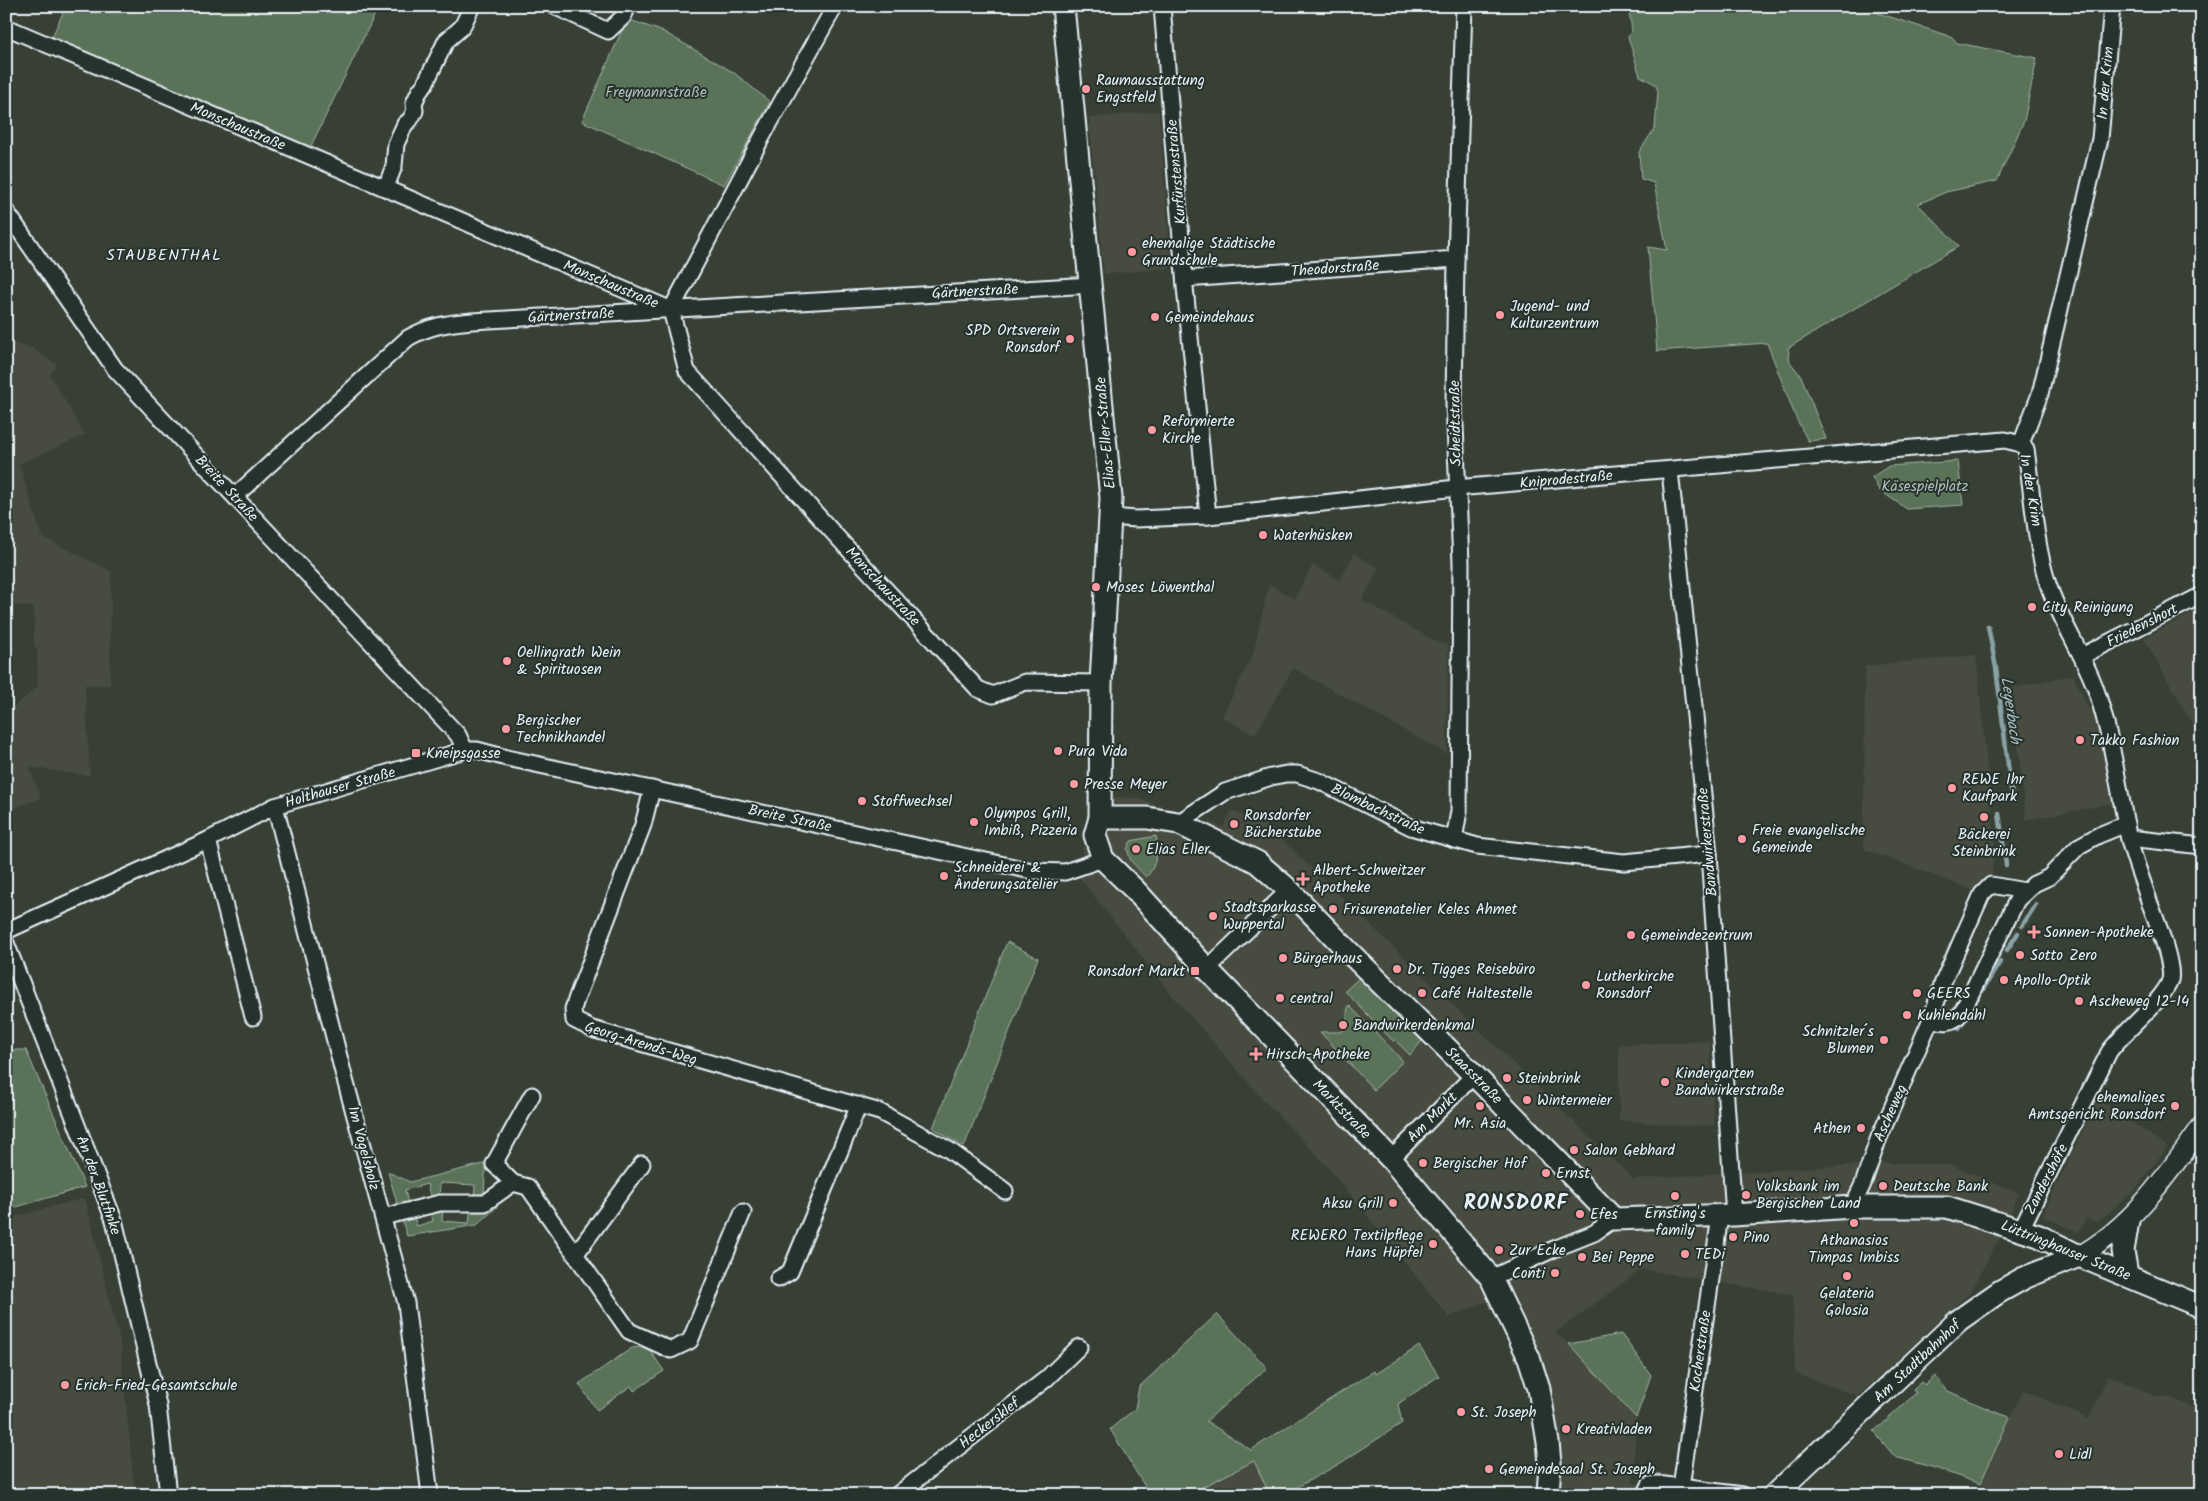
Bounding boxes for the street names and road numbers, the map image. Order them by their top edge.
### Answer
street label: In der Krim [2091,46,2121,121]
street label: Monschaustraße [186,96,289,158]
street label: Kurfürstenstraße [1160,118,1194,226]
street label: Monschaustraße [559,254,662,316]
street label: Theodorstraße [1290,254,1380,284]
street label: Gärtnerstraße [931,278,1019,306]
street label: Gärtnerstraße [527,302,615,330]
street label: Elias-Eller-Straße [1089,376,1123,490]
street label: Scheidtstraße [1443,380,1469,466]
street label: Breite Straße [189,450,264,528]
street label: In der Krim [2012,452,2048,528]
street label: Kniprodestraße [1519,464,1614,496]
street label: Monschaustraße [839,541,926,632]
street label: Friedenshort [2103,598,2183,654]
street label: Holthauser Straße [282,761,399,815]
street label: Blombachstraße [1327,778,1429,842]
street label: Bandwirkerstraße [1691,786,1725,897]
street label: Breite Straße [746,798,834,840]
street label: Georg-Arends-Weg [581,1015,700,1073]
street label: Staasstraße [1439,1041,1508,1111]
street label: Marktstraße [1306,1074,1377,1146]
street label: Ascheweg [1868,1081,1914,1146]
street label: Am Markt [1402,1087,1464,1149]
street label: Im Vogelsholz [340,1103,386,1193]
street label: An der Blutfinke [69,1132,127,1239]
street label: Zandershöfe [2019,1139,2075,1219]
street label: Lüttringhauser Straße [1997,1214,2134,1288]
street label: Kocherstraße [1683,1309,1719,1393]
street label: Am Stadtbahnhof [1868,1314,1968,1409]
street label: Heckersklef [954,1391,1026,1455]

